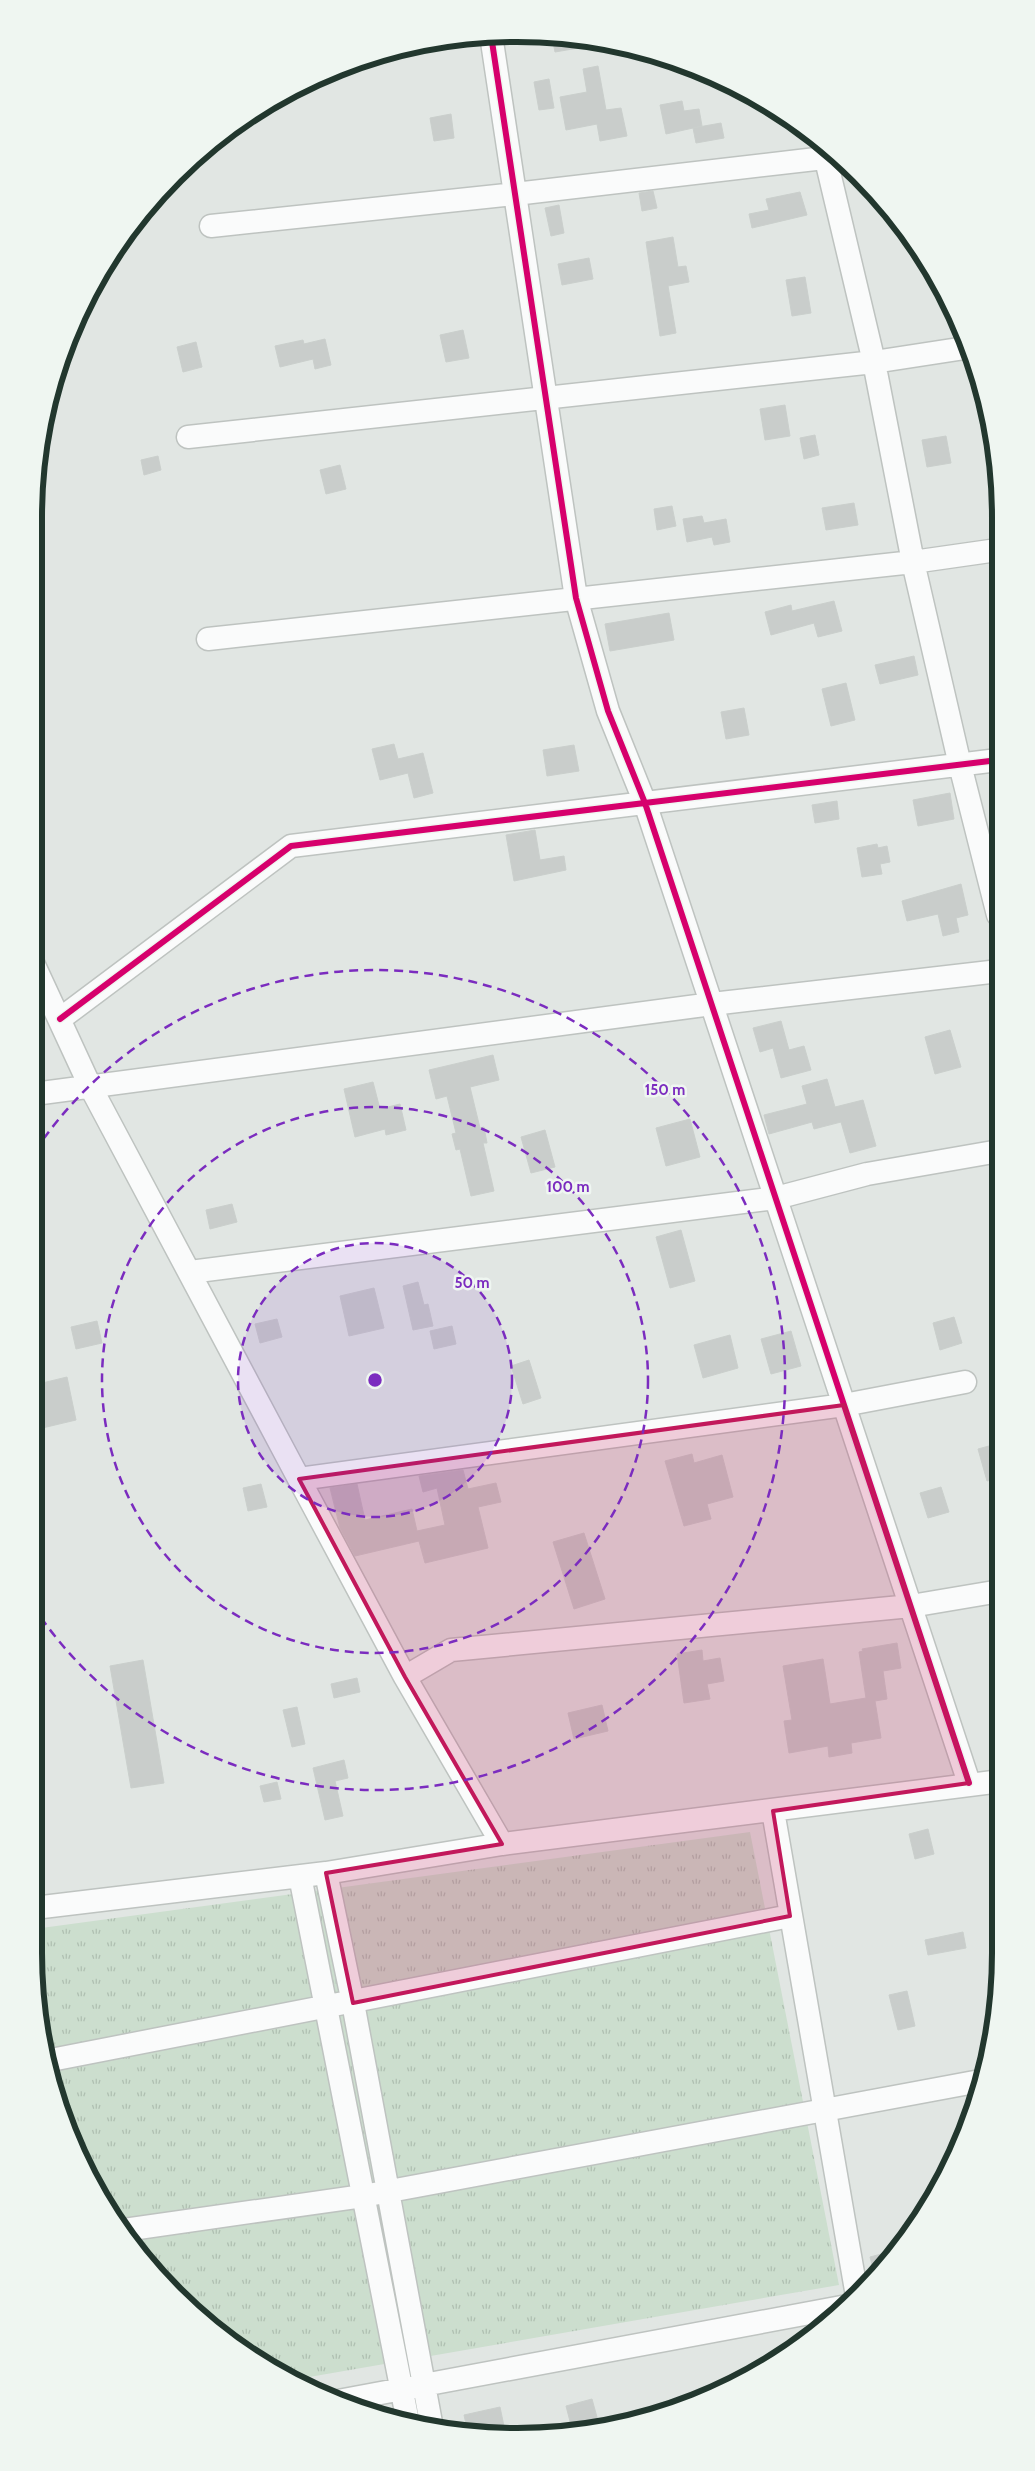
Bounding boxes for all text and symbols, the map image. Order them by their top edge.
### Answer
text: 150 m [645,1081,685,1099]
text: 100 m [546,1178,590,1196]
text: 50 m [454,1274,490,1292]
centre of rings [366,1371,384,1389]

